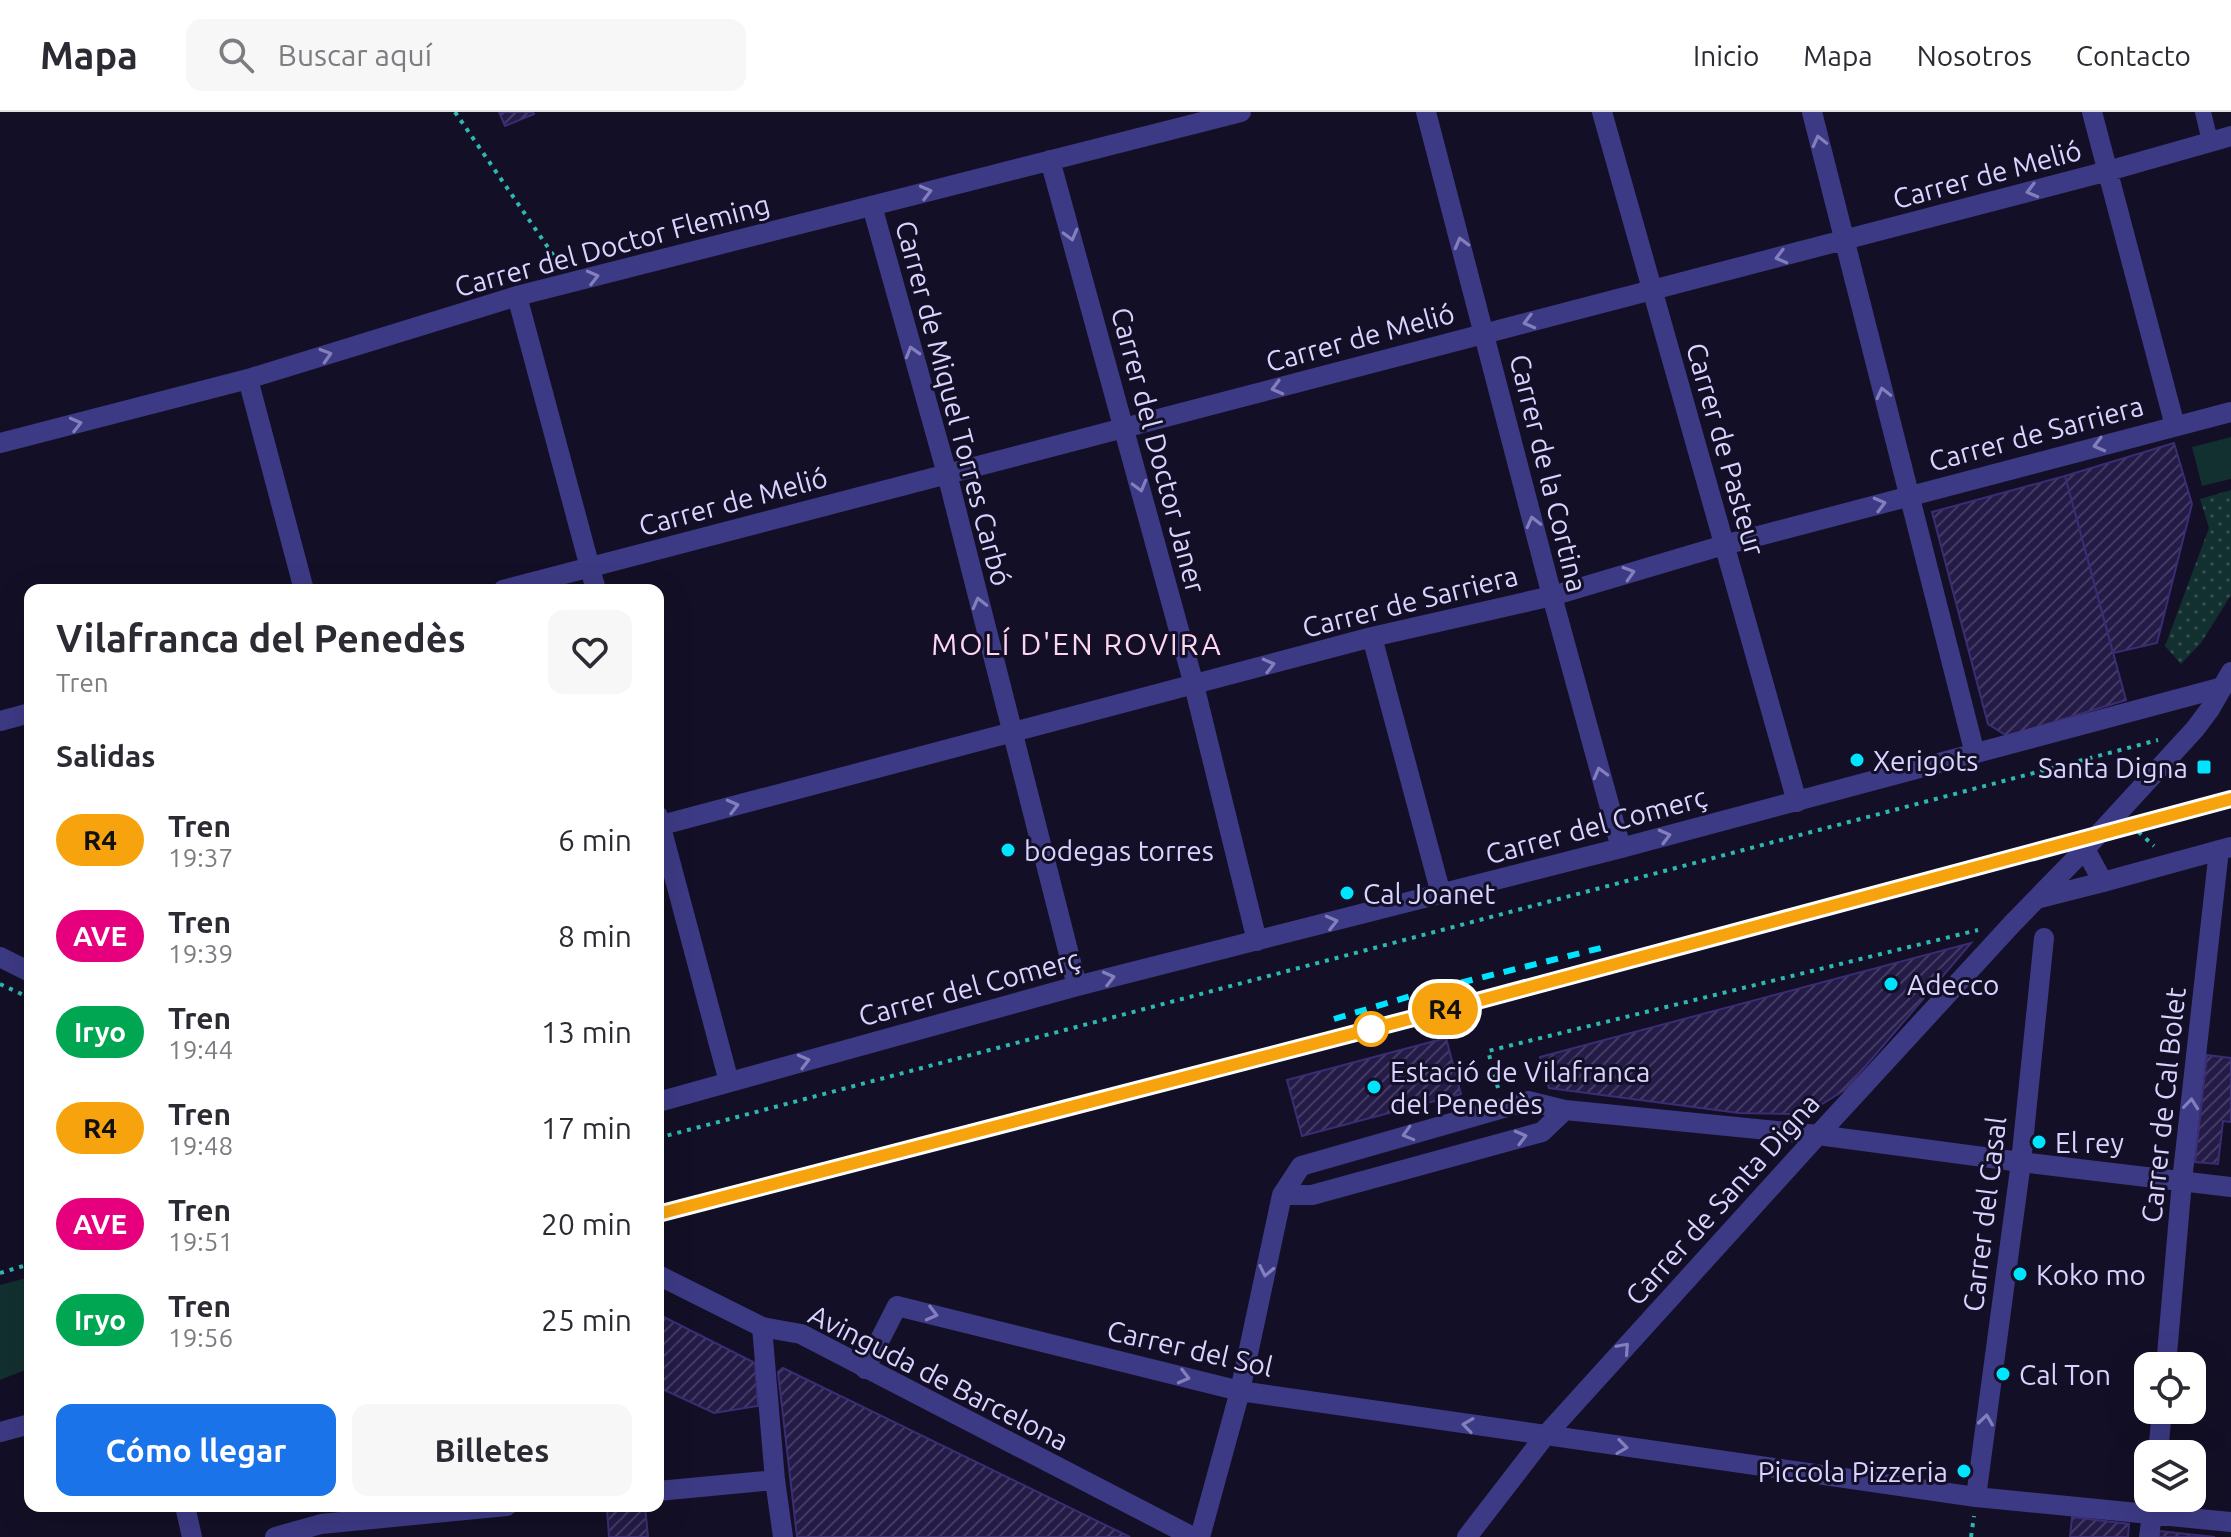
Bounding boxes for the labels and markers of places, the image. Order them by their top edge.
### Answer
place label: Xerigots [1873,745,1978,776]
marker: Xerigots [1848,751,1866,769]
place label: Santa Digna [2038,752,2188,783]
marker: Santa Digna [2195,758,2213,776]
place label: bodegas torres [1024,835,1214,866]
marker: bodegas torres [999,841,1017,859]
place label: Cal Joanet [1363,878,1495,909]
marker: Cal Joanet [1338,884,1356,902]
place label: Adecco [1907,969,1999,1000]
marker: Adecco [1882,975,1900,993]
unlabelled marker [1354,1012,1388,1046]
place label: Estació de Vilafranca del Penedès [1390,1056,1650,1119]
marker: Estació de Vilafranca del Penedès [1365,1078,1383,1096]
place label: El rey [2055,1127,2124,1158]
marker: El rey [2030,1133,2048,1151]
place label: Koko mo [2036,1259,2146,1290]
marker: Koko mo [2011,1265,2029,1283]
place label: Cal Ton [2019,1359,2111,1390]
marker: Cal Ton [1994,1365,2012,1383]
place label: Piccola Pizzeria [1758,1456,1948,1487]
marker: Piccola Pizzeria [1955,1462,1973,1480]

